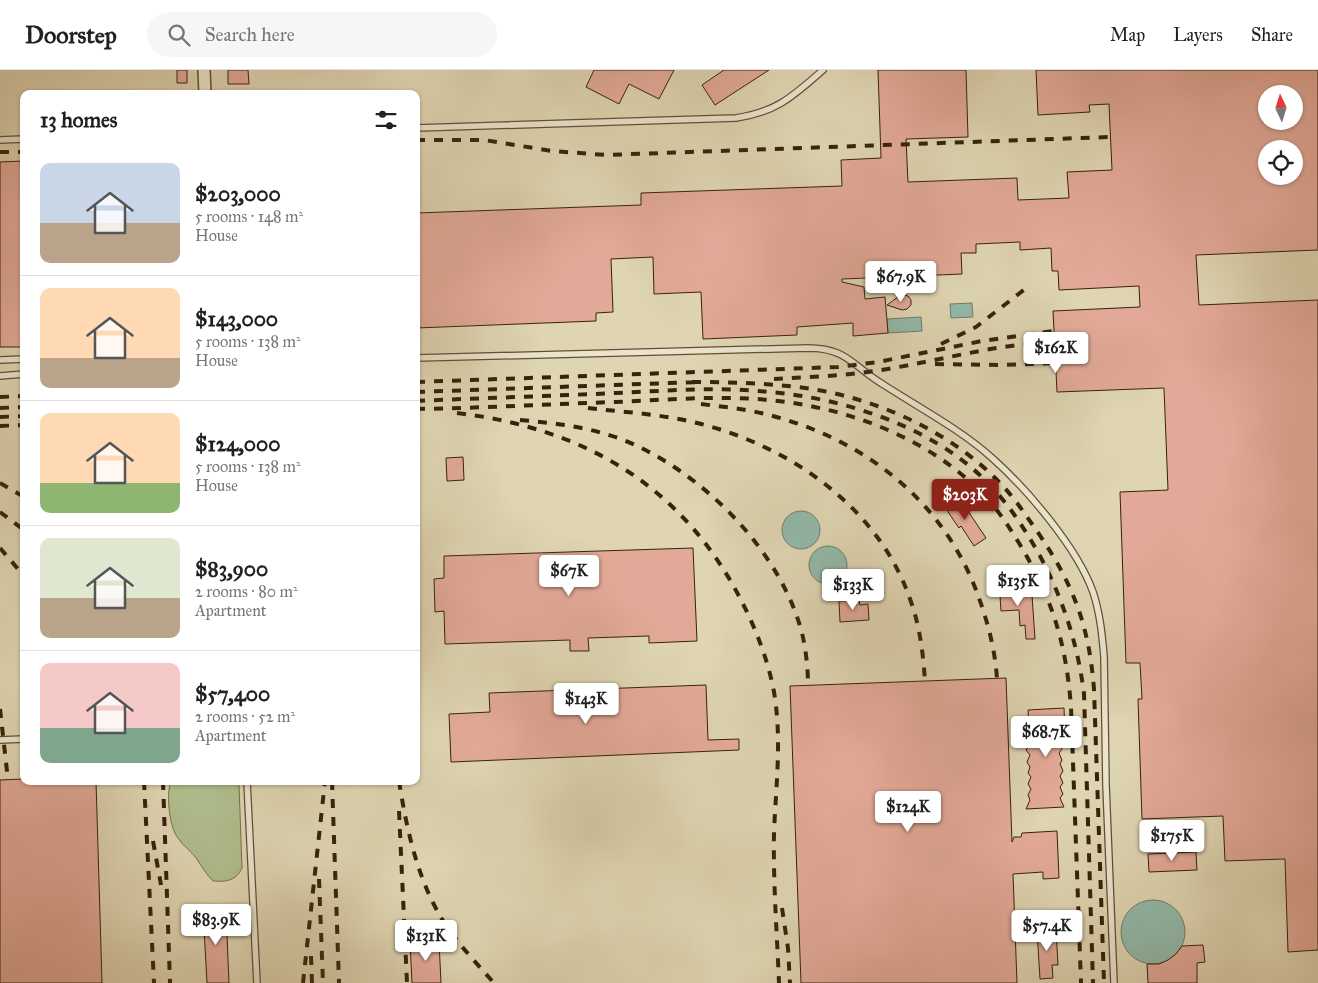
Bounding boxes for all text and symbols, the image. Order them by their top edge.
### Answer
search box [147,12,497,57]
text: Doorstep [25,20,117,50]
icon: search [165,21,193,49]
text: Search here [205,23,295,46]
text: Map [1110,24,1145,46]
text: Layers [1173,24,1223,46]
text: Share [1251,24,1293,46]
north arrow [1258,85,1302,130]
map controls [1258,85,1303,185]
icon: filters [372,106,400,134]
text: 13 homes [40,107,117,133]
button: locate [1258,140,1303,185]
text: $203,000 [195,181,281,207]
icon: home [80,183,140,243]
text: 5 rooms · 148 m² [195,207,303,226]
text: House [195,226,238,245]
pin: $67.9K [860,260,942,303]
text: $67.9K [876,267,926,286]
text: $143,000 [195,306,278,332]
icon: home [80,308,140,368]
text: 5 rooms · 138 m² [195,332,301,351]
pin: $162K [1021,332,1091,374]
text: $162K [1034,338,1078,357]
text: House [195,351,238,370]
text: $124,000 [195,431,281,457]
icon: home [80,433,140,493]
text: 5 rooms · 138 m² [195,457,301,476]
text: House [195,476,238,495]
pin: $203K [930,478,1000,521]
text: $203K [943,485,987,504]
pin: $67K [539,554,599,597]
text: $83,900 [195,556,268,582]
icon: home [80,558,140,618]
text: $67K [550,561,588,580]
pin: $135K [983,564,1053,607]
pin: $133K [818,568,888,611]
text: $135K [997,571,1039,590]
text: $133K [833,575,873,594]
text: 2 rooms · 80 m² [195,582,298,601]
text: Apartment [195,601,267,620]
text: $57,400 [195,681,270,707]
pin: $143K [551,682,621,725]
icon: home [80,683,140,743]
text: $143K [565,689,607,708]
text: 2 rooms · 52 m² [195,707,295,726]
pin: $68.7K [1005,716,1087,758]
text: $68.7K [1022,722,1070,741]
text: Apartment [195,726,267,745]
pin: $124K [873,790,943,833]
text: $124K [886,797,930,816]
pin: $175K [1137,820,1207,862]
text: $175K [1150,826,1194,845]
pin: $83.9K [175,904,257,946]
text: $83.9K [192,910,240,929]
pin: $57.4K [1006,910,1088,952]
text: $57.4K [1022,916,1072,935]
pin: $131K [391,920,461,962]
text: $131K [406,926,446,945]

